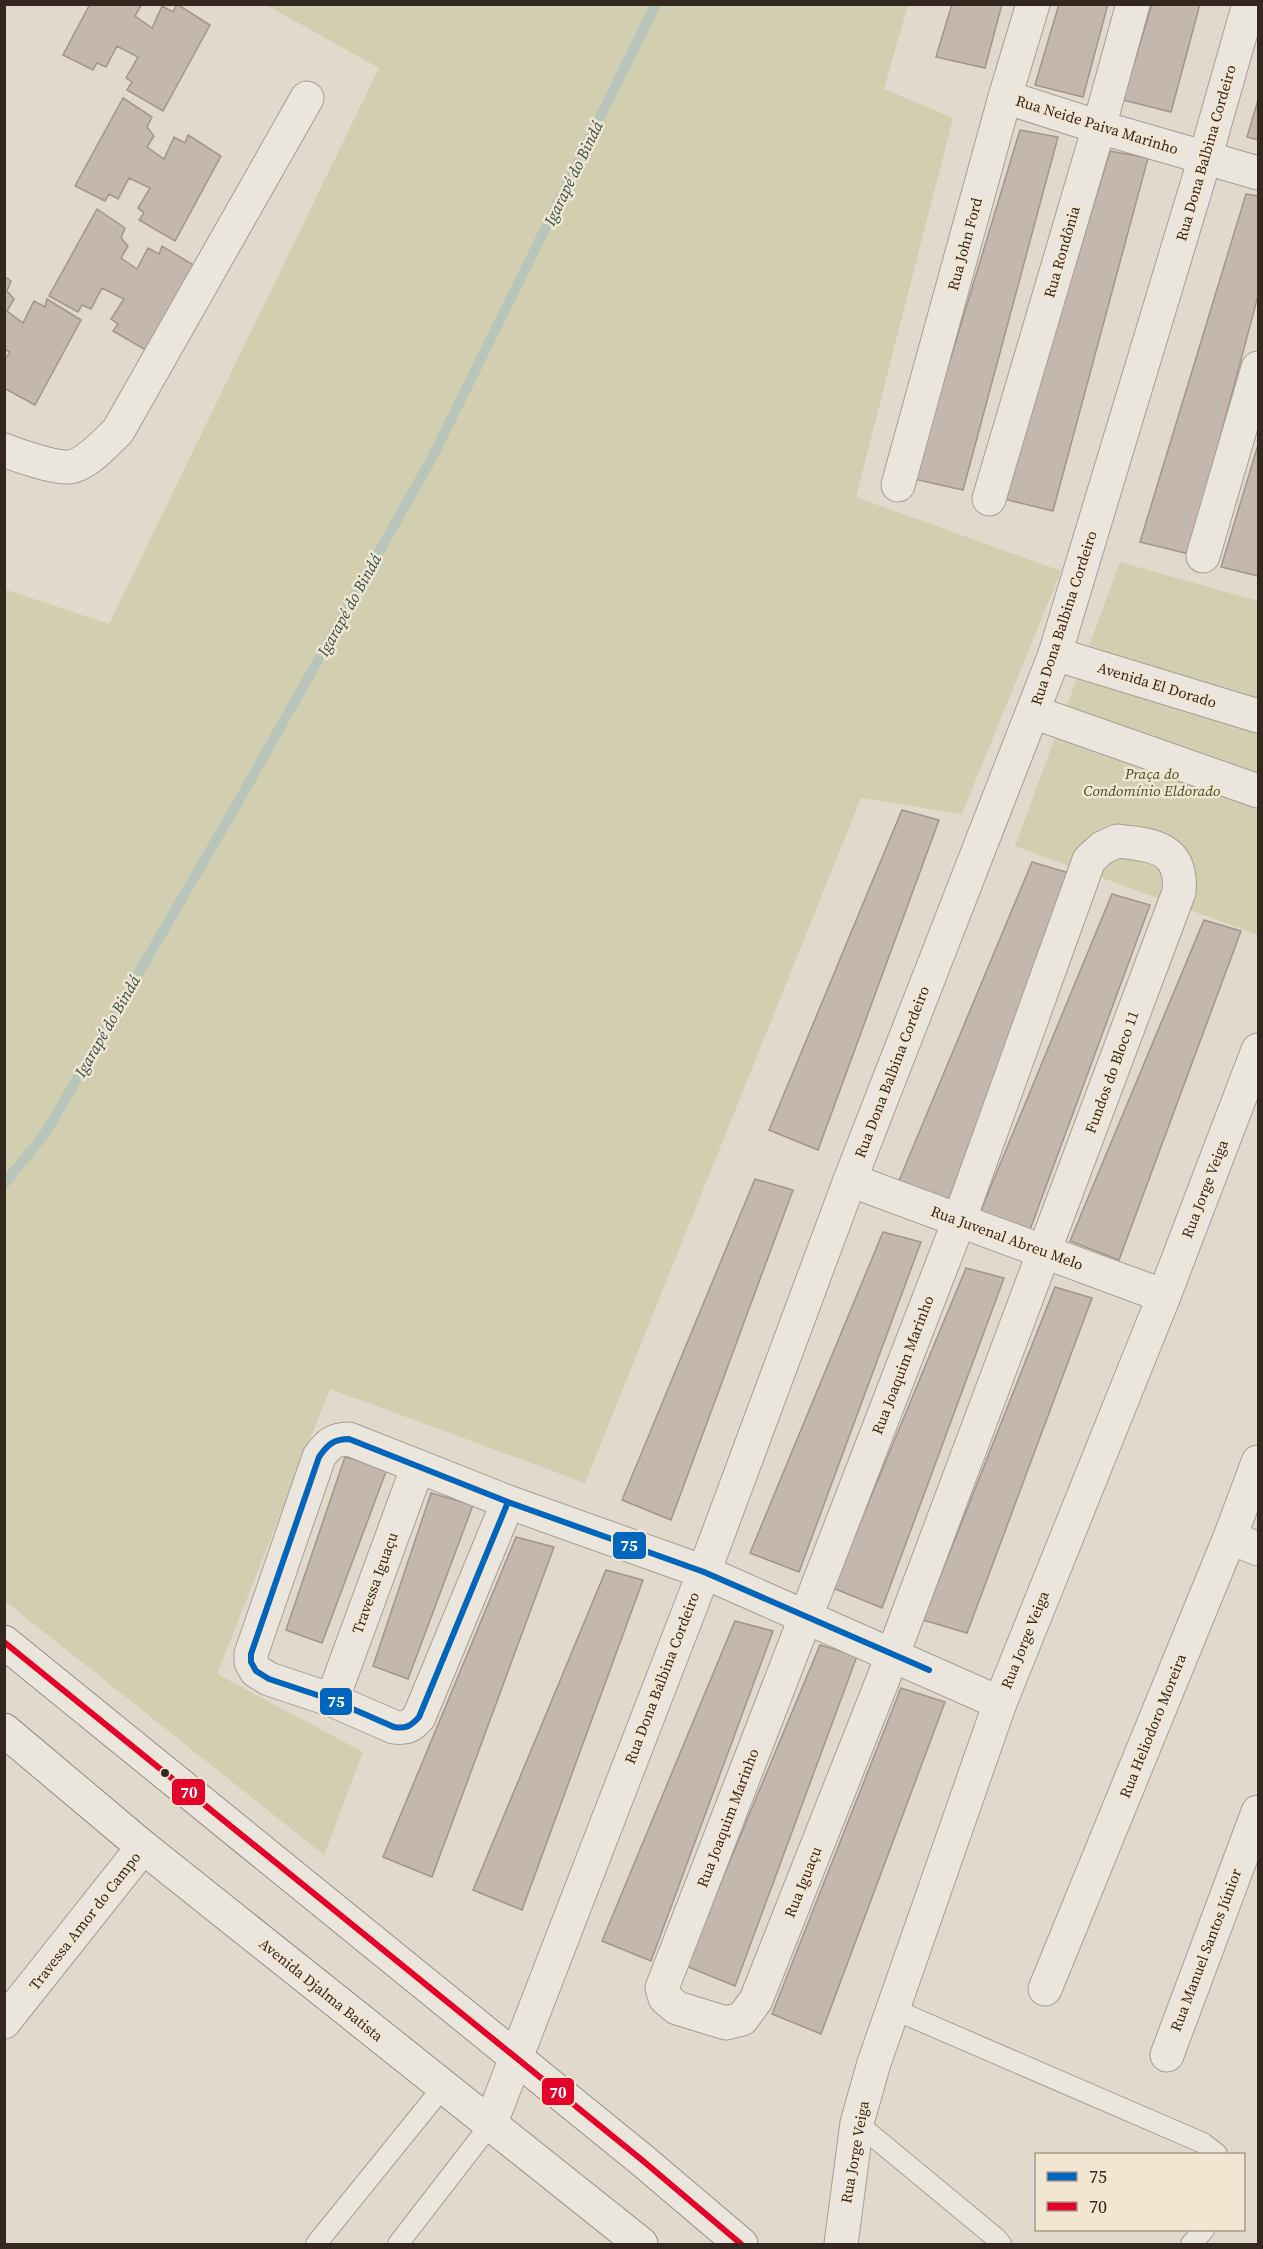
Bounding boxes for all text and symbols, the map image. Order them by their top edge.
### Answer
street label: Rua Dona Balbina Cordeiro [1170,62,1241,243]
street label: Rua Neide Paiva Marinho [1013,90,1181,159]
water label: Igarapé do Bindá [538,116,608,230]
street label: Rua John Ford [942,195,987,293]
street label: Rua Rondônia [1038,203,1085,300]
street label: Rua Dona Balbina Cordeiro [1025,528,1102,708]
water label: Igarapé do Bindá [311,549,387,661]
street label: Avenida El Dorado [1095,656,1219,713]
park label: Praça do Condomínio Eldorado [1084,763,1220,801]
water label: Igarapé do Bindá [68,971,145,1082]
street label: Rua Dona Balbina Cordeiro [849,983,934,1161]
street label: Fundos do Bloco 11 [1080,1008,1143,1136]
street label: Rua Jorge Veiga [1176,1136,1233,1241]
street label: Rua Juvenal Abreu Melo [928,1200,1086,1275]
street label: Rua Joaquim Marinho [866,1292,939,1437]
street label: Travessa Iguaçu [346,1529,403,1637]
line badge: 75 [612,1531,647,1560]
text: 75 [620,1534,638,1556]
street label: Rua Jorge Veiga [995,1587,1054,1692]
street label: Rua Dona Balbina Cordeiro [619,1589,704,1767]
street label: Rua Heliodoro Moreira [1114,1650,1191,1801]
line badge: 75 [319,1687,353,1716]
text: 75 [327,1690,345,1712]
street label: Rua Joaquim Marinho [691,1745,764,1890]
unlabelled marker [159,1767,171,1779]
line badge: 70 [171,1778,206,1806]
text: 70 [180,1781,198,1803]
street label: Rua Iguaçu [779,1843,826,1921]
street label: Travessa Amor do Campo [24,1847,145,1994]
street label: Rua Manuel Santos Júnior [1165,1865,1247,2034]
street label: Avenida Djalma Batista [255,1933,388,2046]
line badge: 70 [541,2077,575,2106]
text: 70 [549,2081,567,2103]
street label: Rua Jorge Veiga [835,2099,874,2205]
legend [1035,2153,1245,2231]
text: 75 [1089,2164,1107,2189]
text: 70 [1089,2194,1107,2219]

